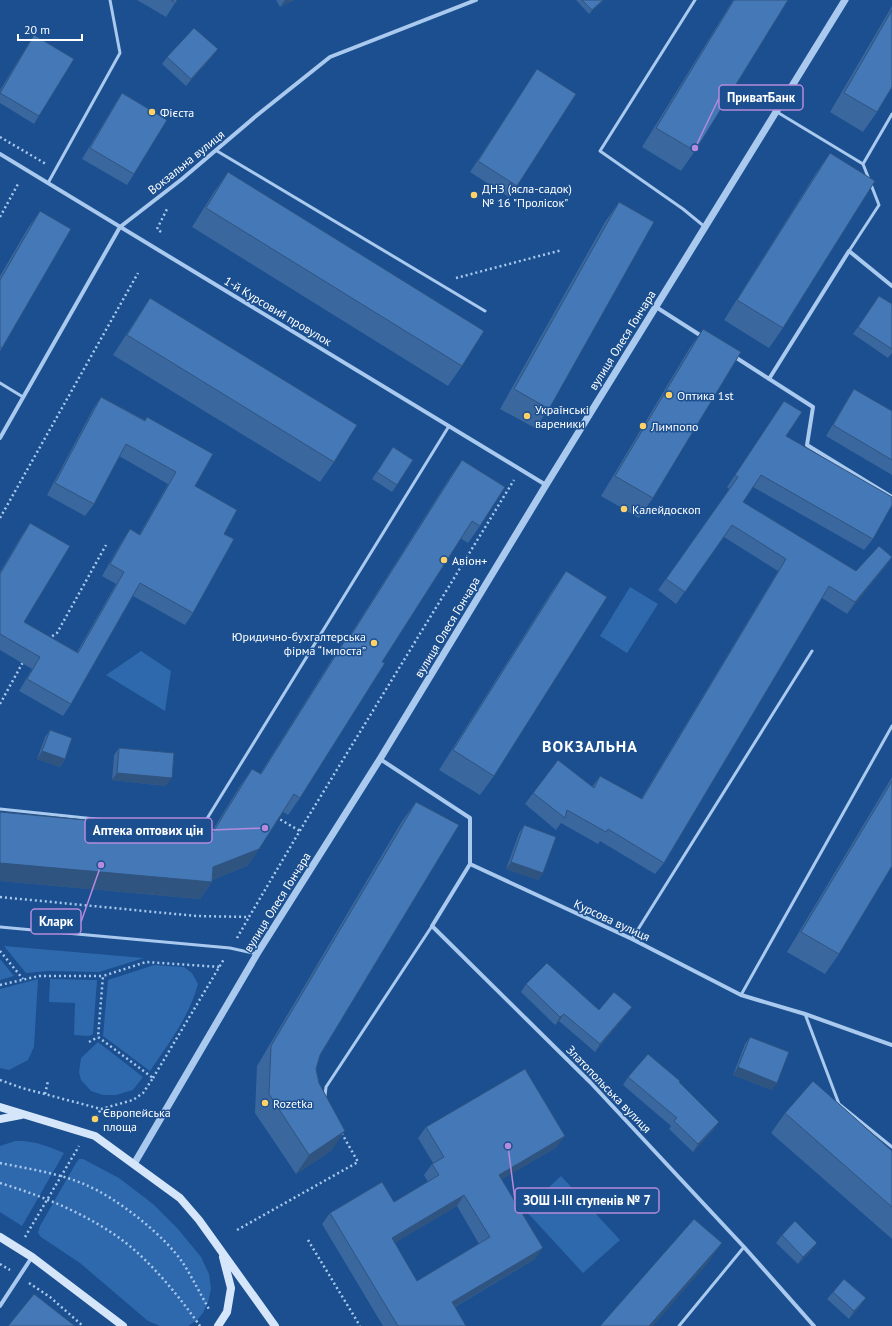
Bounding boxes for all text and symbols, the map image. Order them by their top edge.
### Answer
scale bar [18,16,82,42]
text: 20 m [24,22,50,37]
callout: ПриватБанк [719,85,803,110]
text: ПриватБанк [727,89,796,106]
place label: Фієста [160,105,194,120]
marker: Фієста [147,107,157,117]
street label: Вокзальна вулиця [145,127,227,197]
place label: ДНЗ (ясла-садок) № 16 "Пролісок" [482,181,572,210]
marker: ДНЗ (ясла-садок) № 16 "Пролісок" [469,190,479,200]
street label: 1-й Курсовий провулок [221,273,335,349]
street label: вулиця Олеся Гончара [585,287,659,393]
place label: Оптика 1st [677,388,734,403]
marker: Оптика 1st [664,390,674,400]
place label: Українські вареники [535,402,589,431]
marker: Українські вареники [522,411,532,421]
place label: Лимпопо [650,419,698,434]
marker: Лимпопо [638,421,648,431]
place label: Калейдоскоп [632,502,701,517]
marker: Калейдоскоп [619,504,629,514]
place label: Авіон+ [452,553,487,568]
marker: Авіон+ [439,555,449,565]
street label: вулиця Олеся Гончара [411,574,483,680]
place label: Юридично-бухгалтерська фірма “Імпоста” [232,629,366,658]
marker: Юридично-бухгалтерська фірма “Імпоста” [369,638,379,648]
district label: ВОКЗАЛЬНА [542,736,638,756]
callout: Аптека оптових цін [85,818,212,843]
text: Аптека оптових цін [93,822,203,839]
street label: вулиця Олеся Гончара [240,849,314,955]
street label: Курсова вулиця [571,896,653,944]
callout: Кларк [31,909,81,934]
text: Кларк [39,913,74,930]
street label: Златопольська вулиця [563,1042,655,1136]
place label: Rozetka [273,1096,313,1111]
marker: Rozetka [260,1098,270,1108]
place label: Європейська площа [103,1105,171,1134]
marker: Європейська площа [90,1114,100,1124]
callout: ЗОШ І-ІІІ ступенів № 7 [515,1188,659,1213]
text: ЗОШ І-ІІІ ступенів № 7 [523,1192,651,1209]

